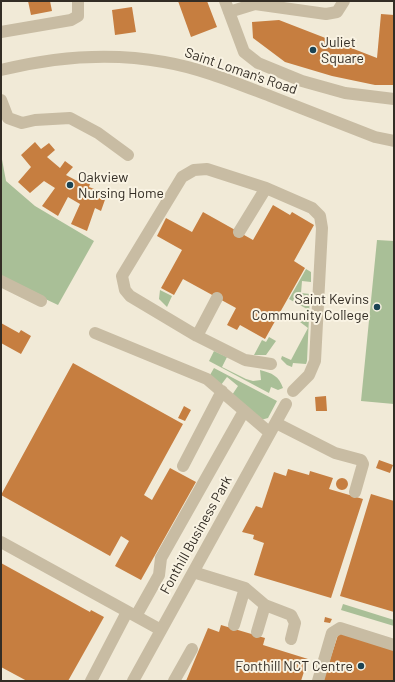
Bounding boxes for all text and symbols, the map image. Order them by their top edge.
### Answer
place label: Juliet Square [321,34,364,66]
street label: Saint Loman's Road [183,44,299,98]
marker: Juliet Square [308,45,318,55]
place label: Oakview Nursing Home [78,169,164,202]
marker: Oakview Nursing Home [65,180,75,190]
place label: Saint Kevins Community College [252,291,369,324]
marker: Saint Kevins Community College [372,302,382,312]
street label: Fonthill Business Park [156,473,236,597]
place label: Fonthill NCT Centre [235,658,353,674]
marker: Fonthill NCT Centre [356,661,366,671]

